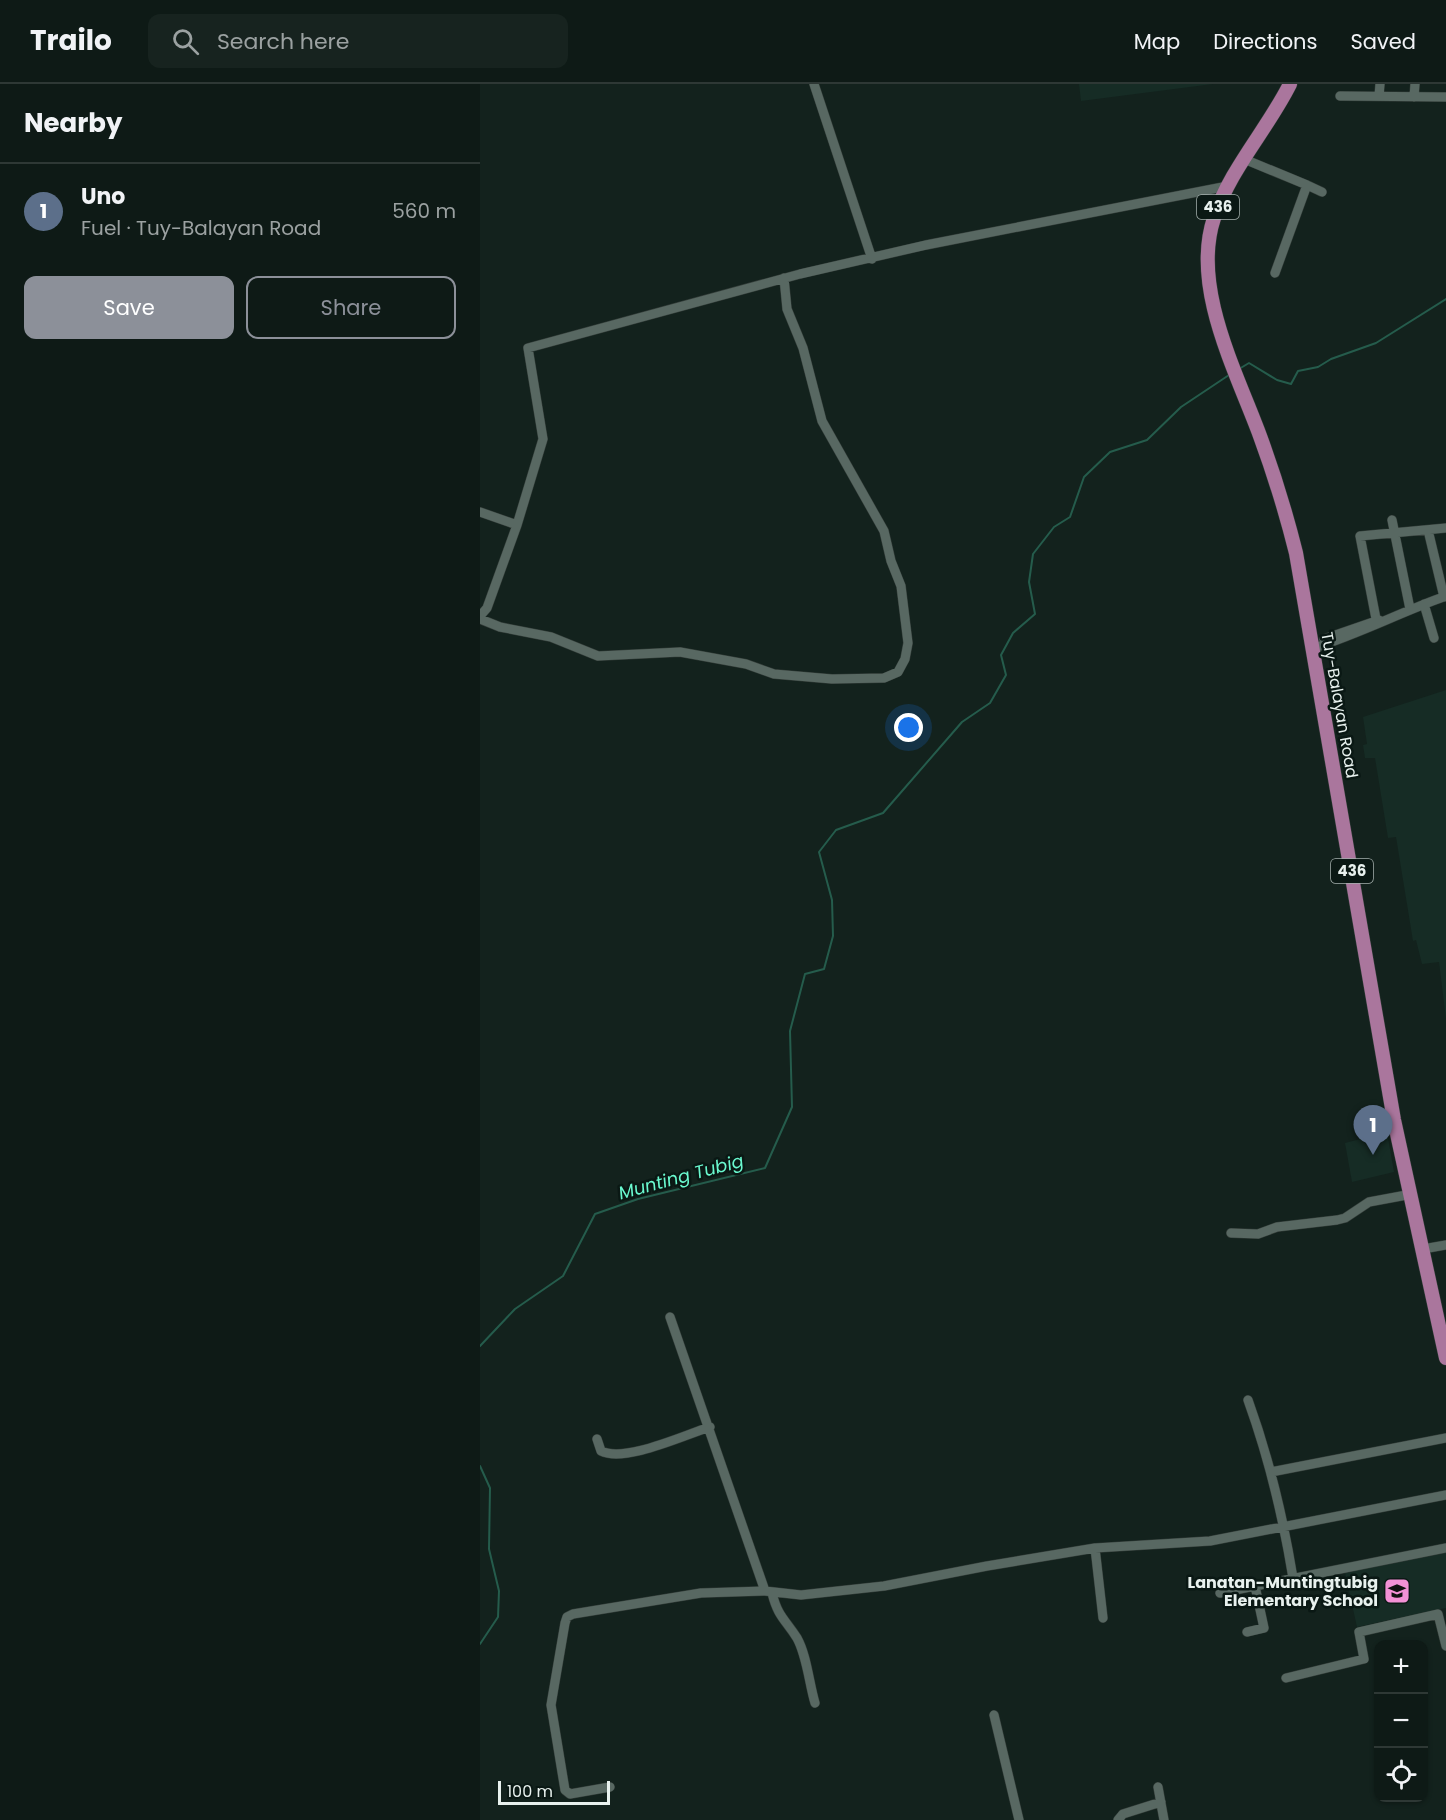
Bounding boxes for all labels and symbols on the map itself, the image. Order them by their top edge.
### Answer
road number: 436 [1197,195,1239,219]
street label: Tuy-Balayan Road [1315,630,1364,780]
your location [894,713,923,742]
road number: 436 [1331,859,1373,883]
pin: 1 [1354,1106,1392,1155]
water label: Munting Tubig [616,1148,746,1205]
place label: Lanatan-Muntingtubig Elementary School [1188,1571,1378,1612]
school or university icon: Lanatan-Muntingtubig Elementary School [1382,1576,1412,1606]
scale bar [498,1778,610,1806]

